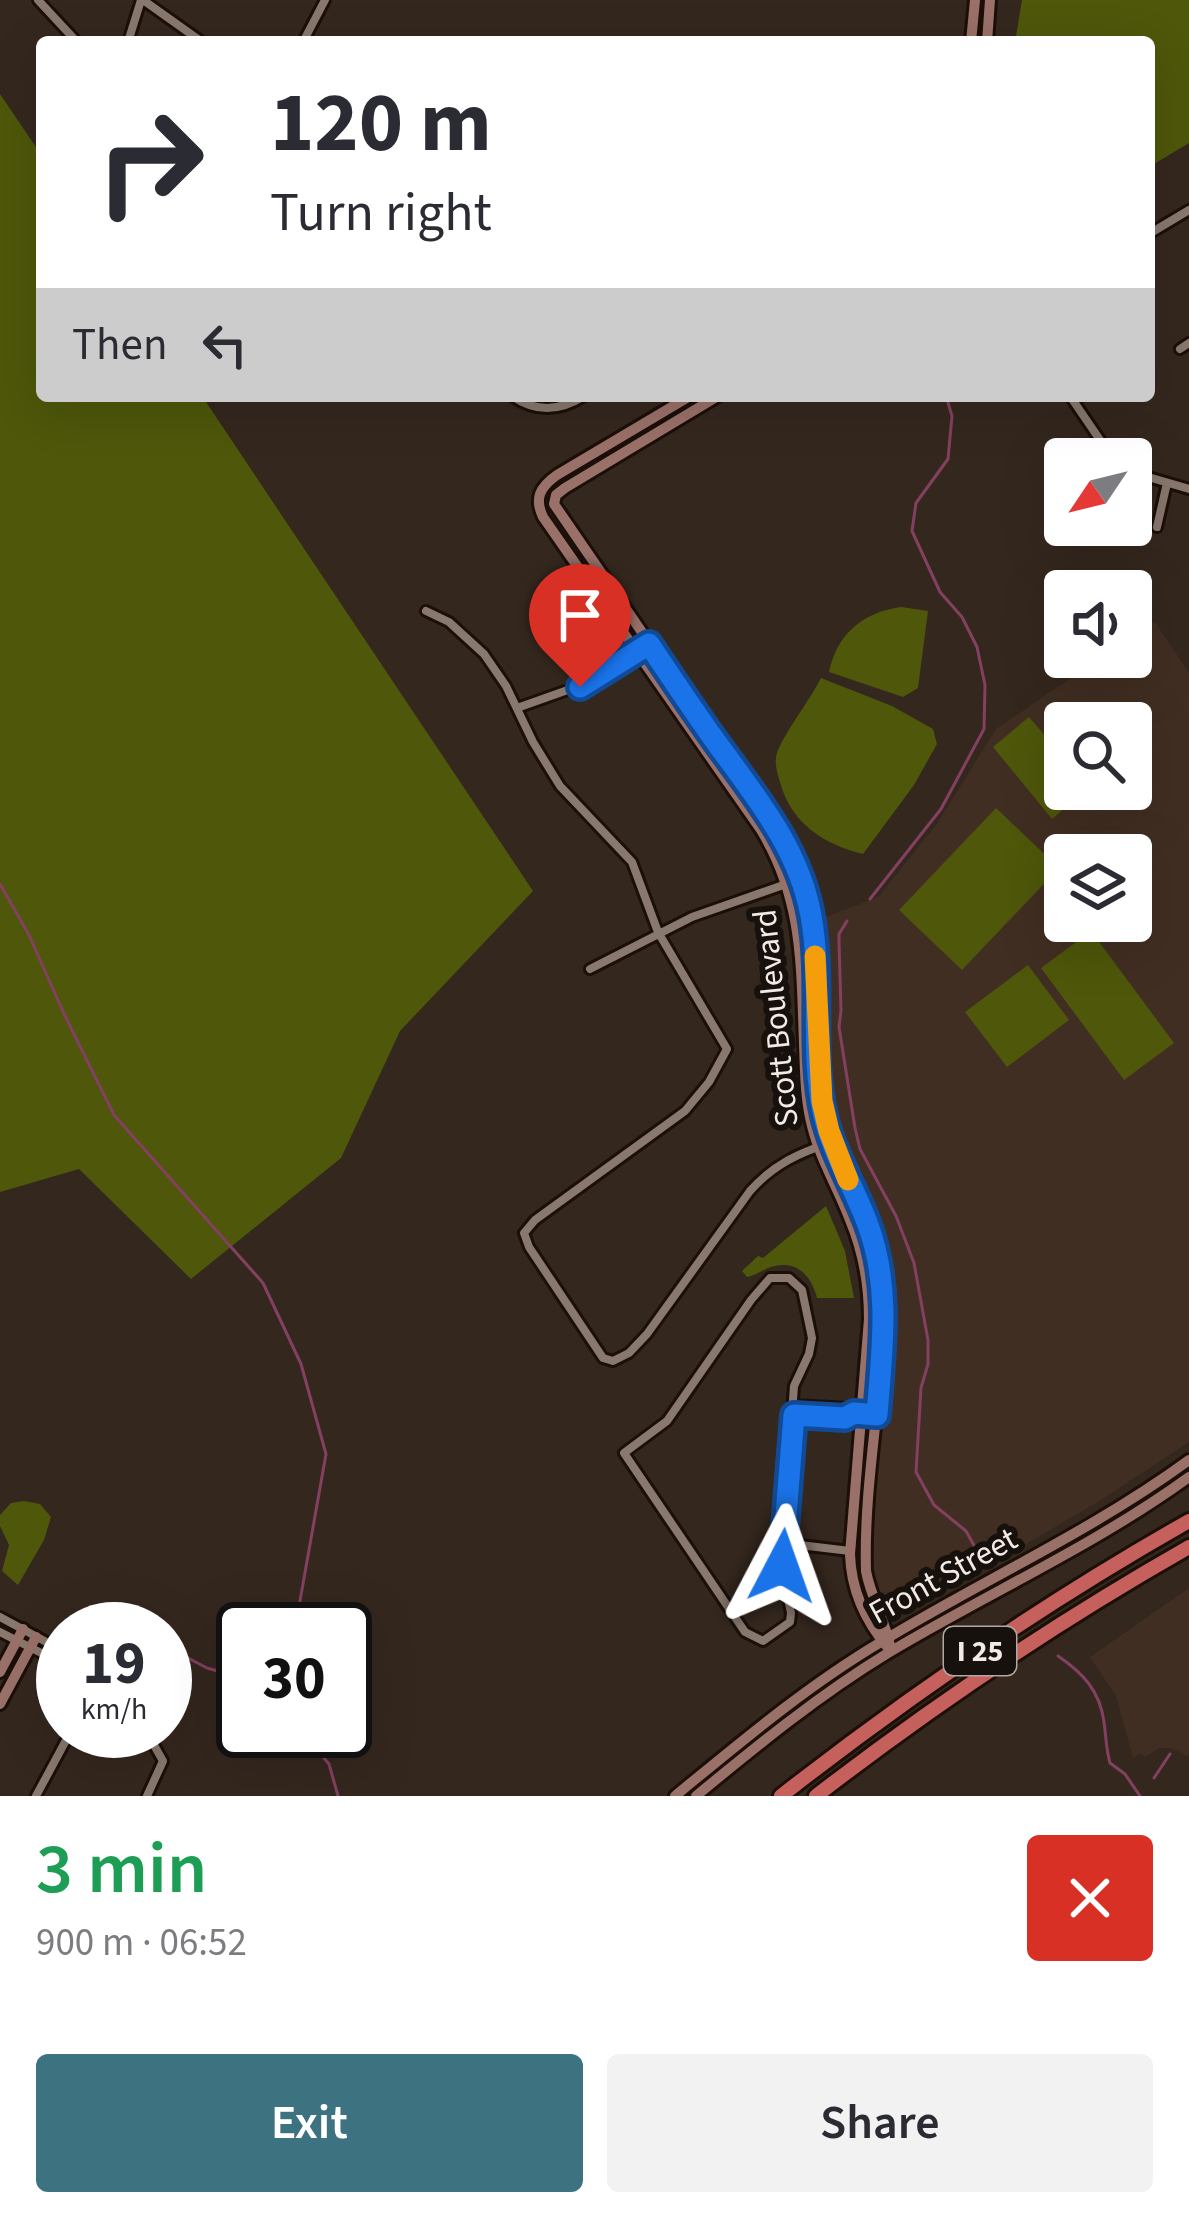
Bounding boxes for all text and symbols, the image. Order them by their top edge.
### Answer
text: 120 m [270,64,492,184]
icon: right [72,84,228,240]
text: Turn right [270,175,492,252]
icon: left [192,312,258,378]
text: Then [72,313,168,377]
north arrow [1044,438,1152,546]
map controls [1044,438,1152,942]
pin [529,564,631,687]
button: sound [1044,570,1152,678]
icon: arrive [547,582,613,648]
button: search [1044,702,1152,810]
button: layers [1044,834,1152,942]
street label: Scott Boulevard [741,907,811,1129]
position arrow [719,1503,845,1629]
street label: Front Street [860,1516,1026,1636]
speed limit sign: 30 [216,1602,372,1758]
text: 19 [82,1622,146,1707]
road number: I 25 [944,1627,1016,1675]
text: km/h [81,1688,147,1731]
text: 3 min [36,1818,207,1921]
button: close [1027,1835,1153,1961]
text: 900 m · 06:52 [36,1915,247,1971]
button: Exit [36,2054,583,2192]
button: Share [607,2054,1153,2192]

